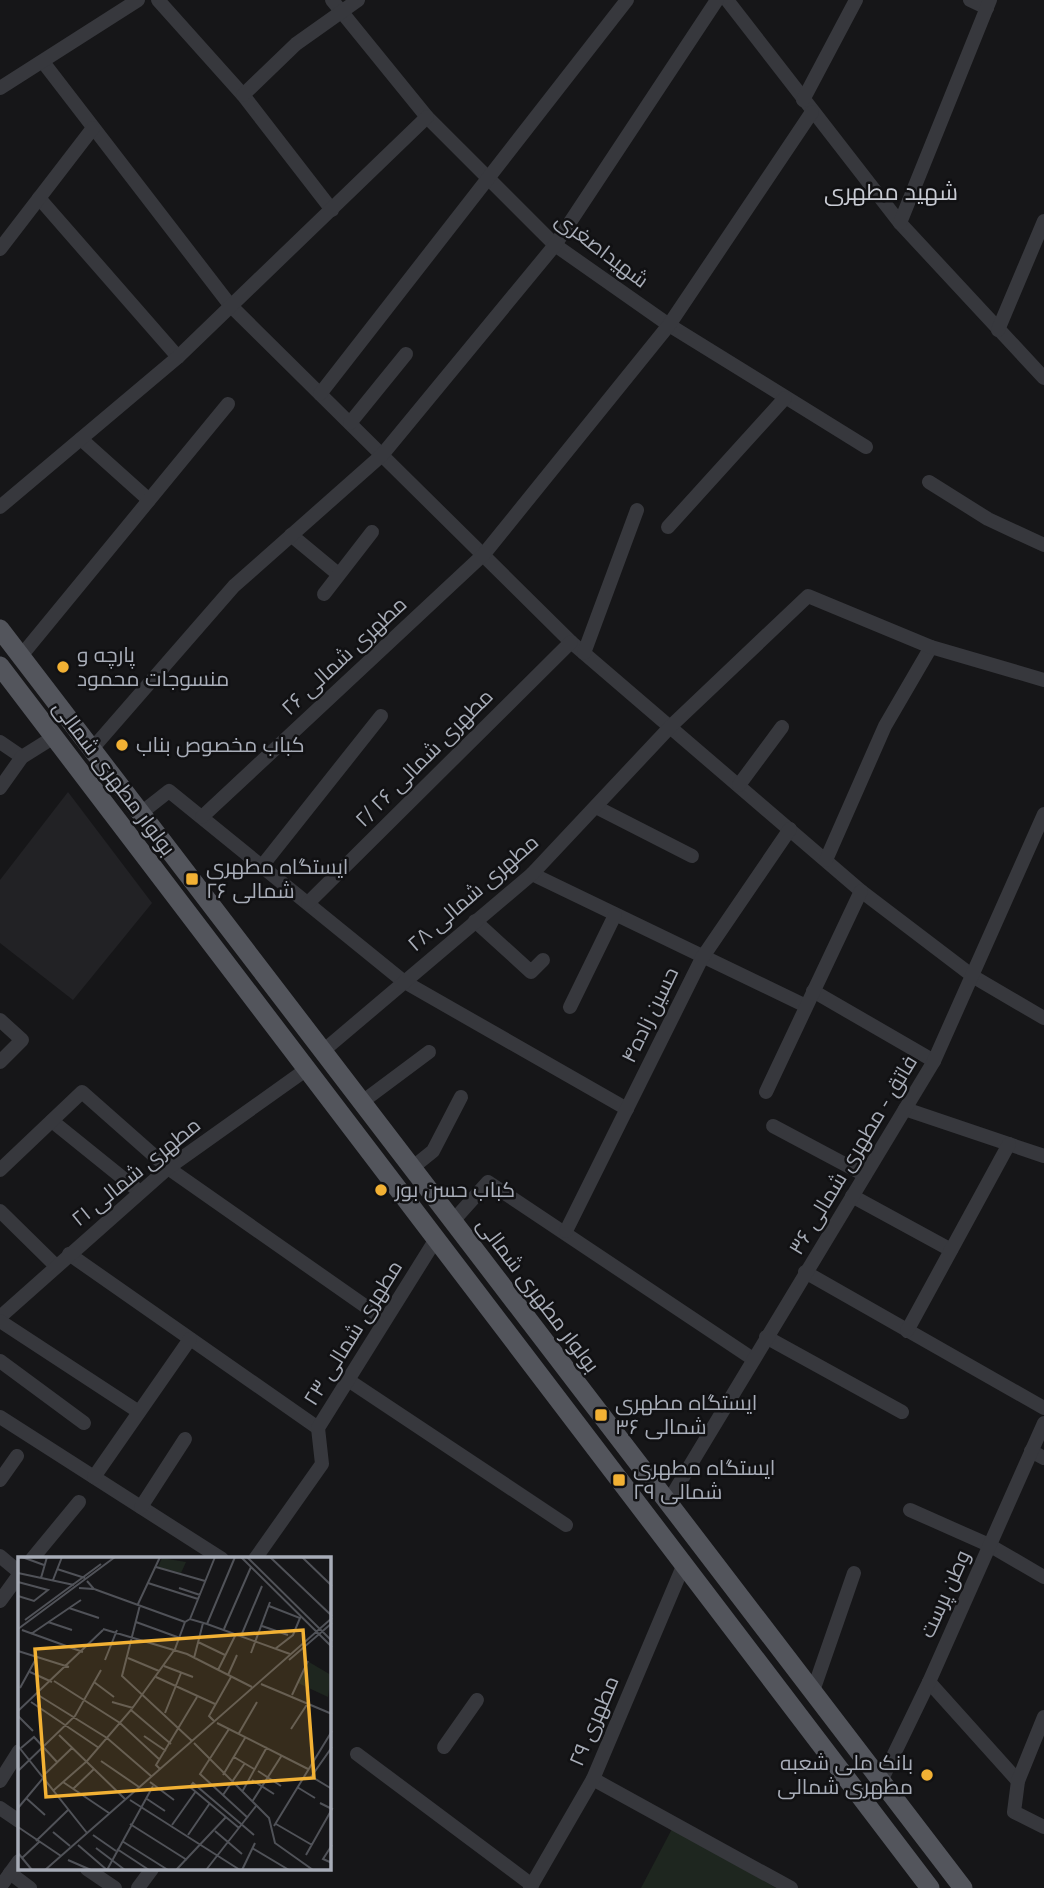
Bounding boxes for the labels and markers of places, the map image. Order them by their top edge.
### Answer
place label: پارچه و منسوجات محمود [77,641,229,693]
marker: پارچه و منسوجات محمود [55,659,71,675]
place label: كباب مخصوص بناب [136,731,305,759]
marker: كباب مخصوص بناب [114,737,130,753]
place label: ایستگاه مطهری شمالی ۲۶ [206,853,348,905]
marker: ایستگاه مطهری شمالی ۲۶ [184,871,200,887]
place label: كباب حسن بور [394,1176,515,1204]
marker: كباب حسن بور [373,1182,389,1198]
place label: ایستگاه مطهری شمالی ۳۶ [615,1389,757,1441]
marker: ایستگاه مطهری شمالی ۳۶ [593,1407,609,1423]
place label: ایستگاه مطهری شمالی ۲۹ [633,1454,775,1506]
marker: ایستگاه مطهری شمالی ۲۹ [611,1472,627,1488]
place label: بانک ملی شعبه مطهری شمالی [777,1749,913,1801]
marker: بانک ملی شعبه مطهری شمالی [919,1767,935,1783]

